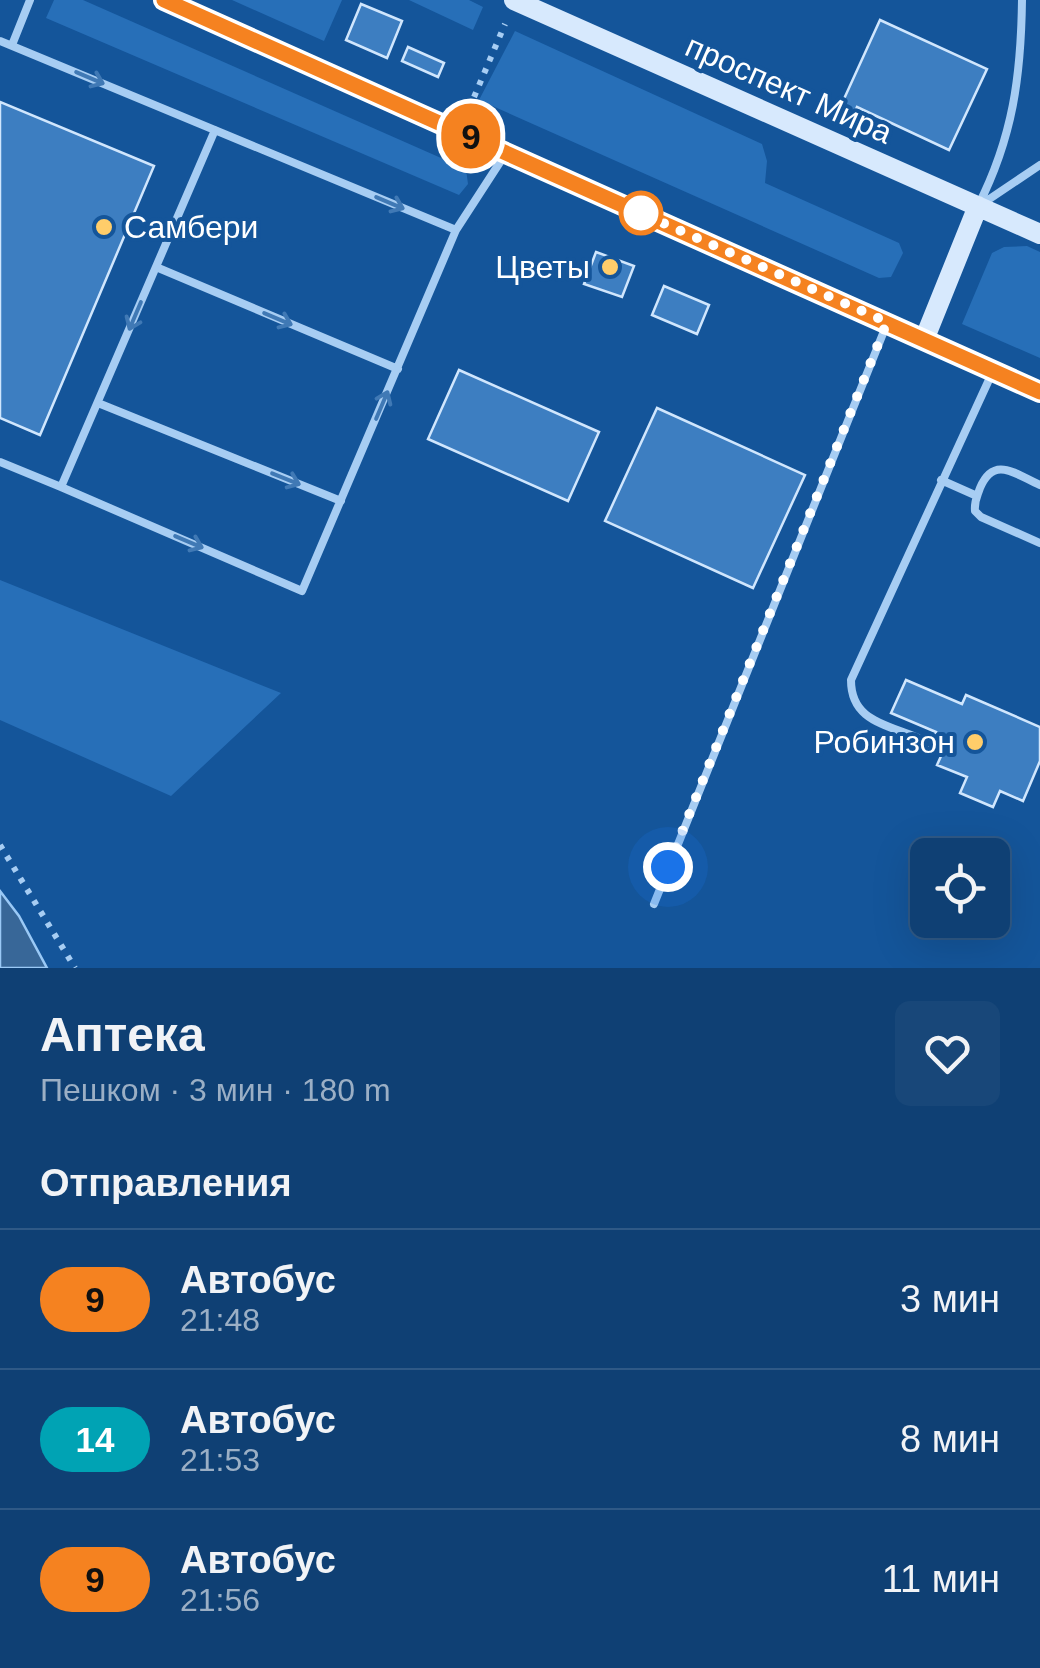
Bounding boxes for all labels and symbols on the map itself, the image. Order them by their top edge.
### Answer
street label: проспект Мира [680,27,898,151]
one-way arrow [74,70,105,88]
line badge: 9 [438,104,504,168]
unlabelled marker [620,192,662,234]
one-way arrow [374,195,405,213]
place label: Самбери [124,209,258,245]
marker: Самбери [93,216,115,238]
place label: Цветы [495,249,590,285]
marker: Цветы [599,256,621,278]
one-way arrow [125,300,143,331]
one-way arrow [263,311,293,329]
one-way arrow [374,390,392,421]
one-way arrow [270,472,300,490]
one-way arrow [173,534,204,552]
place label: Робинзон [814,724,955,760]
marker: Робинзон [964,731,986,753]
your location [643,842,693,892]

